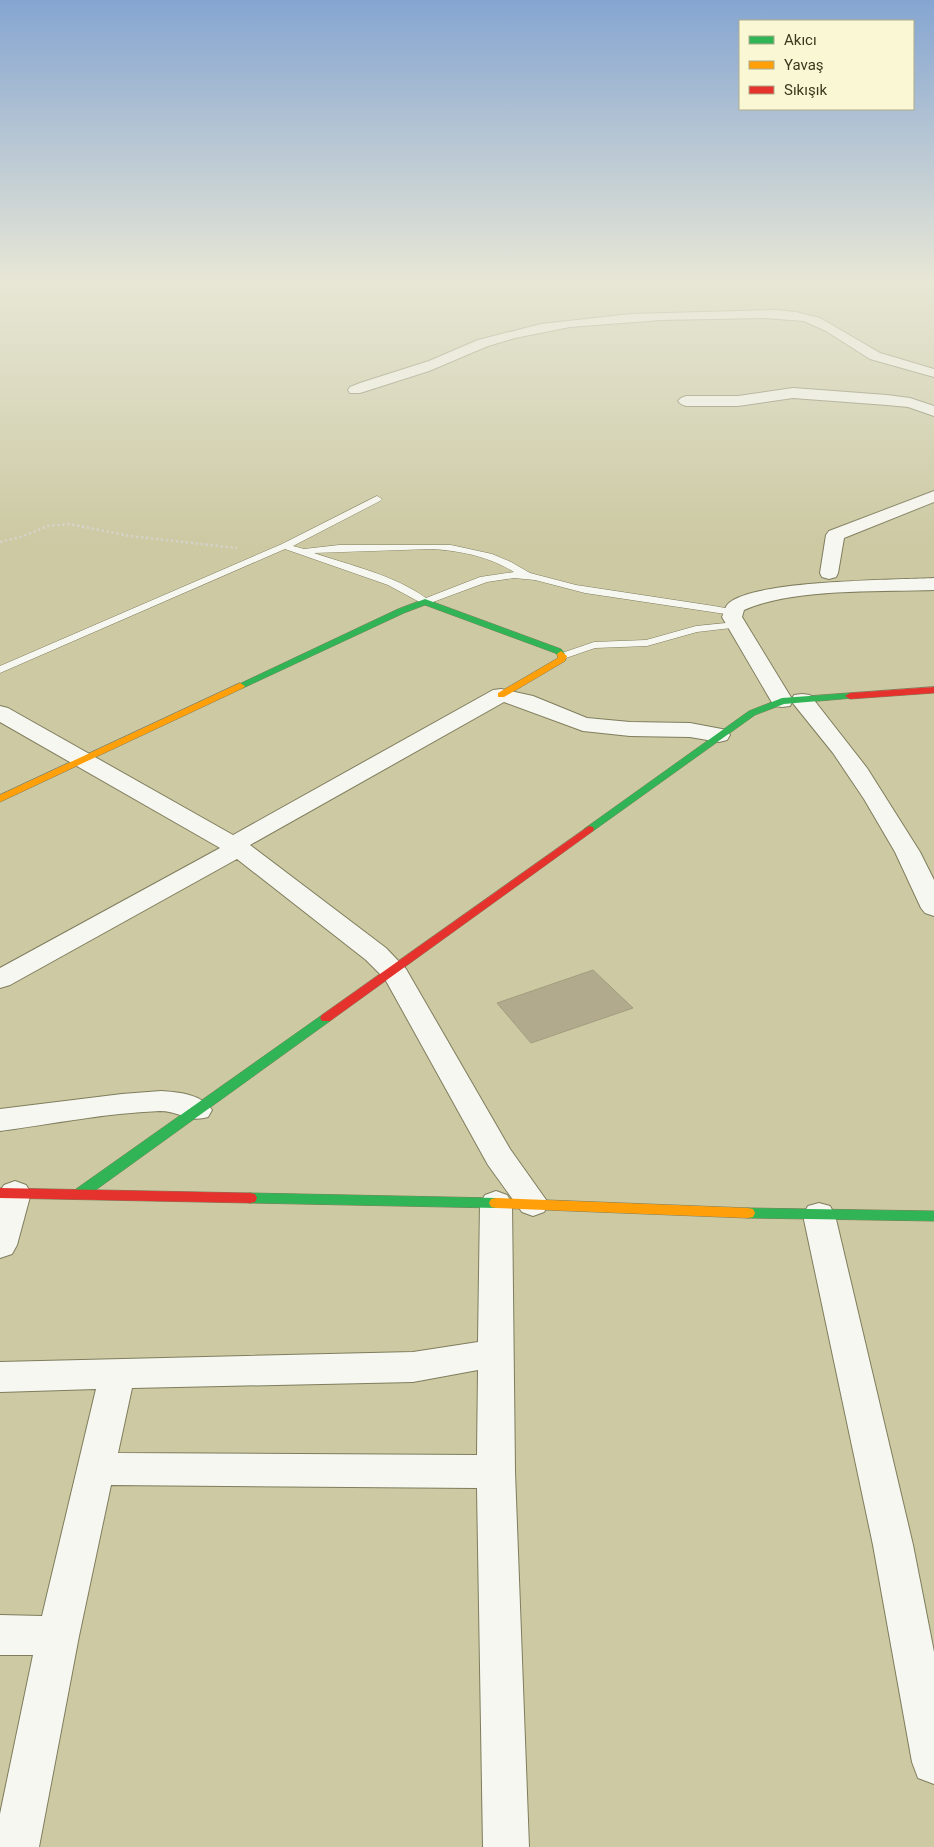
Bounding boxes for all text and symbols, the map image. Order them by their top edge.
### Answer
legend [739,20,914,110]
text: Akıcı [784,31,817,49]
text: Yavaş [784,56,824,74]
text: Sıkışık [784,81,827,99]

